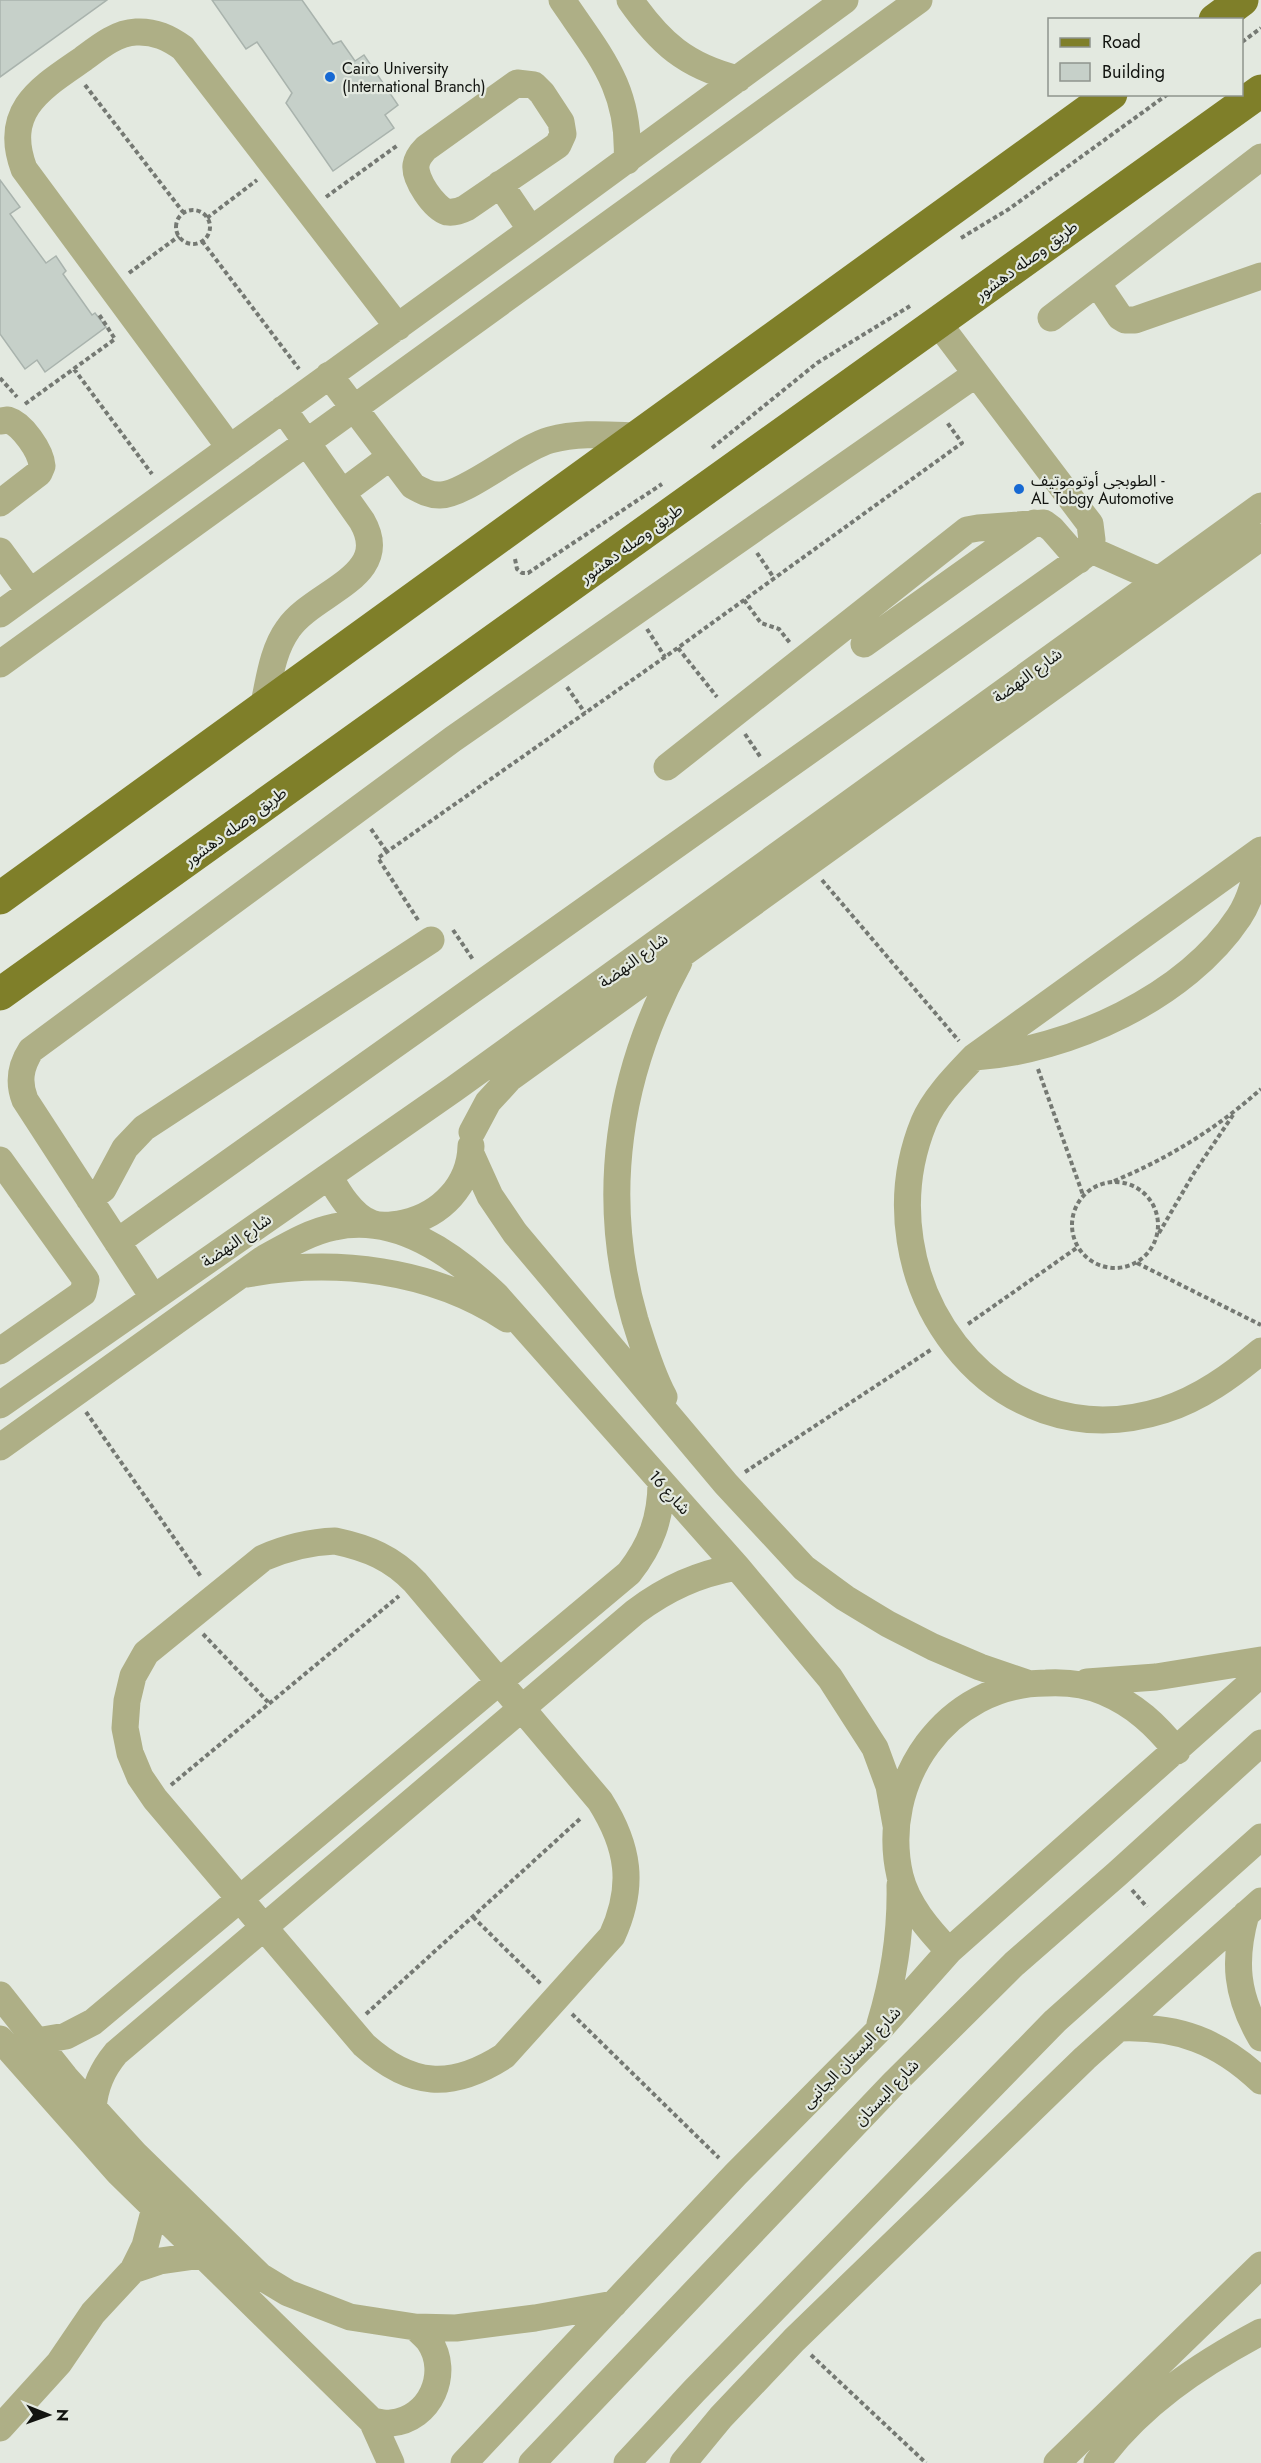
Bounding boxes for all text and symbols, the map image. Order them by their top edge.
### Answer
legend [1048,18,1243,96]
text: Road [1102,29,1141,55]
place label: Cairo University (International Branch) [342,57,486,98]
text: Building [1102,59,1165,85]
marker: Cairo University (International Branch) [323,70,337,84]
street label: طريق وصله دهشور [969,215,1083,306]
place label: الطوبجى أوتوموتيف - AL Tobgy Automotive [1031,469,1174,510]
marker: الطوبجى أوتوموتيف - AL Tobgy Automotive [1012,482,1026,496]
street label: طريق وصله دهشور [574,498,688,589]
street label: شارع النهضة [988,642,1067,709]
street label: طريق وصله دهشور [178,781,292,872]
street label: شارع النهضة [594,927,673,994]
street label: شارع النهضة [197,1208,276,1274]
street label: شارع 16 [643,1465,696,1520]
street label: شارع البستان الجانبى [798,2002,904,2112]
street label: شارع البستان [850,2055,922,2129]
north arrow [18,2385,78,2445]
text: N [51,2409,74,2422]

